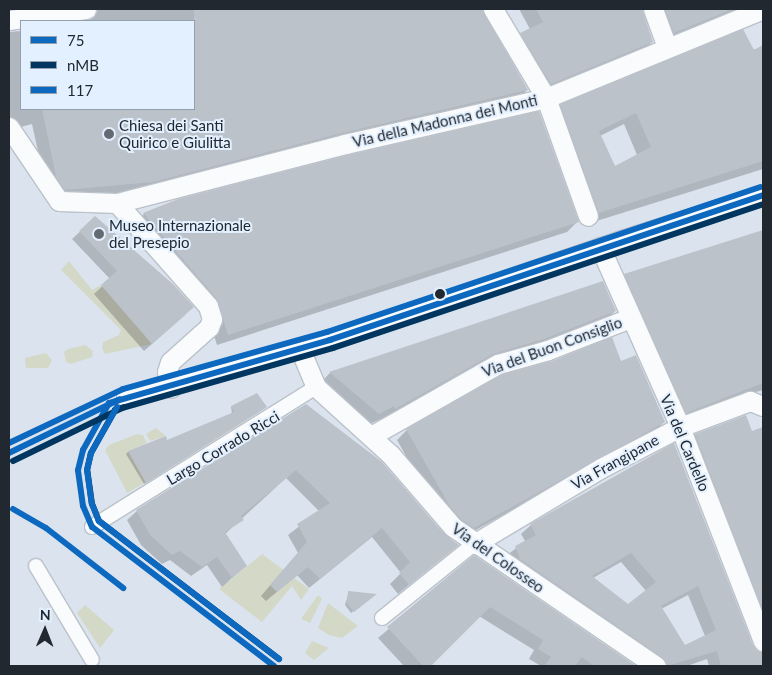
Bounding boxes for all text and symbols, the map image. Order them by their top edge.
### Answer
legend [20,20,195,110]
text: 75 [67,31,84,49]
text: nMB [67,56,99,74]
text: 117 [67,81,93,99]
street label: Via della Madonna dei Monti [351,91,539,151]
place label: Chiesa dei Santi Quirico e Giulitta [119,116,231,151]
marker: Chiesa dei Santi Quirico e Giulitta [103,128,115,140]
place label: Museo Internazionale del Presepio [109,216,251,251]
marker: Museo Internazionale del Presepio [93,228,105,240]
unlabelled marker [435,289,445,299]
street label: Via del Buon Consiglio [480,313,624,381]
street label: Via del Cardello [657,392,713,494]
street label: Largo Corrado Ricci [163,407,283,489]
street label: Via Frangipane [568,430,662,494]
street label: Via del Colosseo [448,519,548,597]
north arrow [20,605,70,655]
text: N [40,606,51,623]

